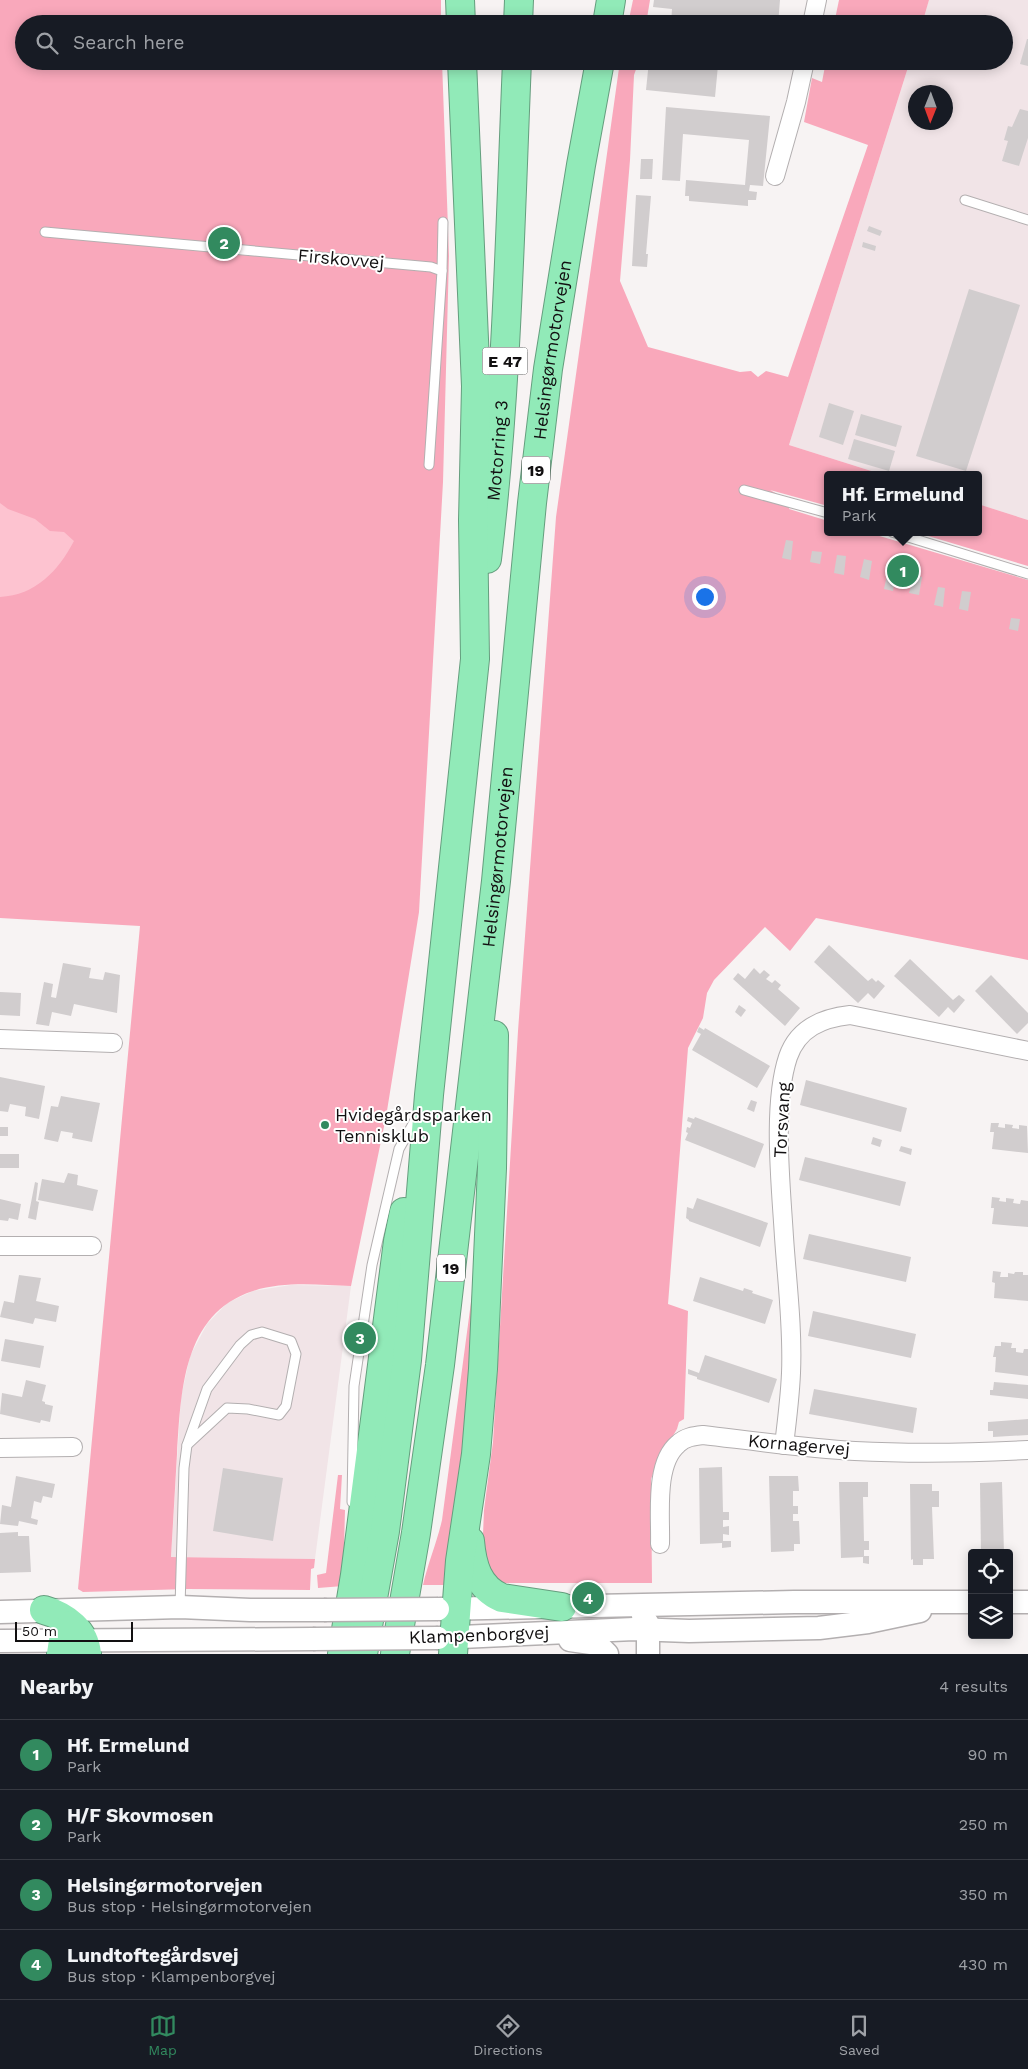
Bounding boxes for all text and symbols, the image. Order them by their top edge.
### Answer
search box [15,15,1013,70]
icon: search [33,29,61,57]
text: Search here [73,31,184,54]
north arrow [908,85,953,130]
pin: 2 [208,224,240,262]
street label: Firskovvej [297,244,385,273]
street label: Helsingørmotorvejen [529,258,576,441]
road number: E 47 [482,348,528,374]
street label: Motorring 3 [482,399,512,502]
road number: 19 [522,456,550,484]
popup [824,471,982,536]
text: Hf. Ermelund [842,483,964,506]
text: Park [842,506,876,525]
pin: 1 [887,552,919,590]
your location [692,584,718,610]
street label: Helsingørmotorvejen [477,765,517,948]
street label: Torsvang [769,1081,794,1158]
place label: Hvidegårdsparken Tennisklub [335,1104,492,1146]
marker: Hvidegårdsparken Tennisklub [319,1119,331,1131]
road number: 19 [437,1254,465,1282]
pin: 3 [344,1319,376,1357]
street label: Kornagervej [747,1430,851,1459]
map controls [968,1549,1013,1639]
button: locate [968,1549,1013,1594]
pin: 4 [572,1579,604,1617]
button: layers [968,1594,1013,1639]
scale bar [15,1619,132,1642]
street label: Klampenborgvej [408,1622,550,1647]
text: 50 m [22,1623,57,1639]
text: Nearby [20,1674,93,1699]
text: 4 results [939,1677,1008,1696]
text: Hf. Ermelund [67,1734,189,1757]
text: 1 [33,1745,39,1764]
text: 90 m [967,1745,1008,1764]
text: Park [67,1757,101,1776]
text: H/F Skovmosen [67,1804,214,1827]
text: 2 [31,1815,41,1834]
text: 250 m [959,1815,1008,1834]
text: Park [67,1827,101,1846]
text: Helsingørmotorvejen [67,1874,263,1897]
text: 3 [31,1885,41,1904]
text: 350 m [959,1885,1008,1904]
text: Bus stop · Helsingørmotorvejen [67,1897,312,1916]
text: Lundtoftegårdsvej [67,1944,239,1967]
text: 4 [31,1955,41,1974]
text: 430 m [958,1955,1008,1974]
text: Bus stop · Klampenborgvej [67,1967,275,1986]
tab: Map [148,2012,177,2058]
tab: Directions [473,2012,543,2058]
tab: Saved [839,2012,880,2058]

